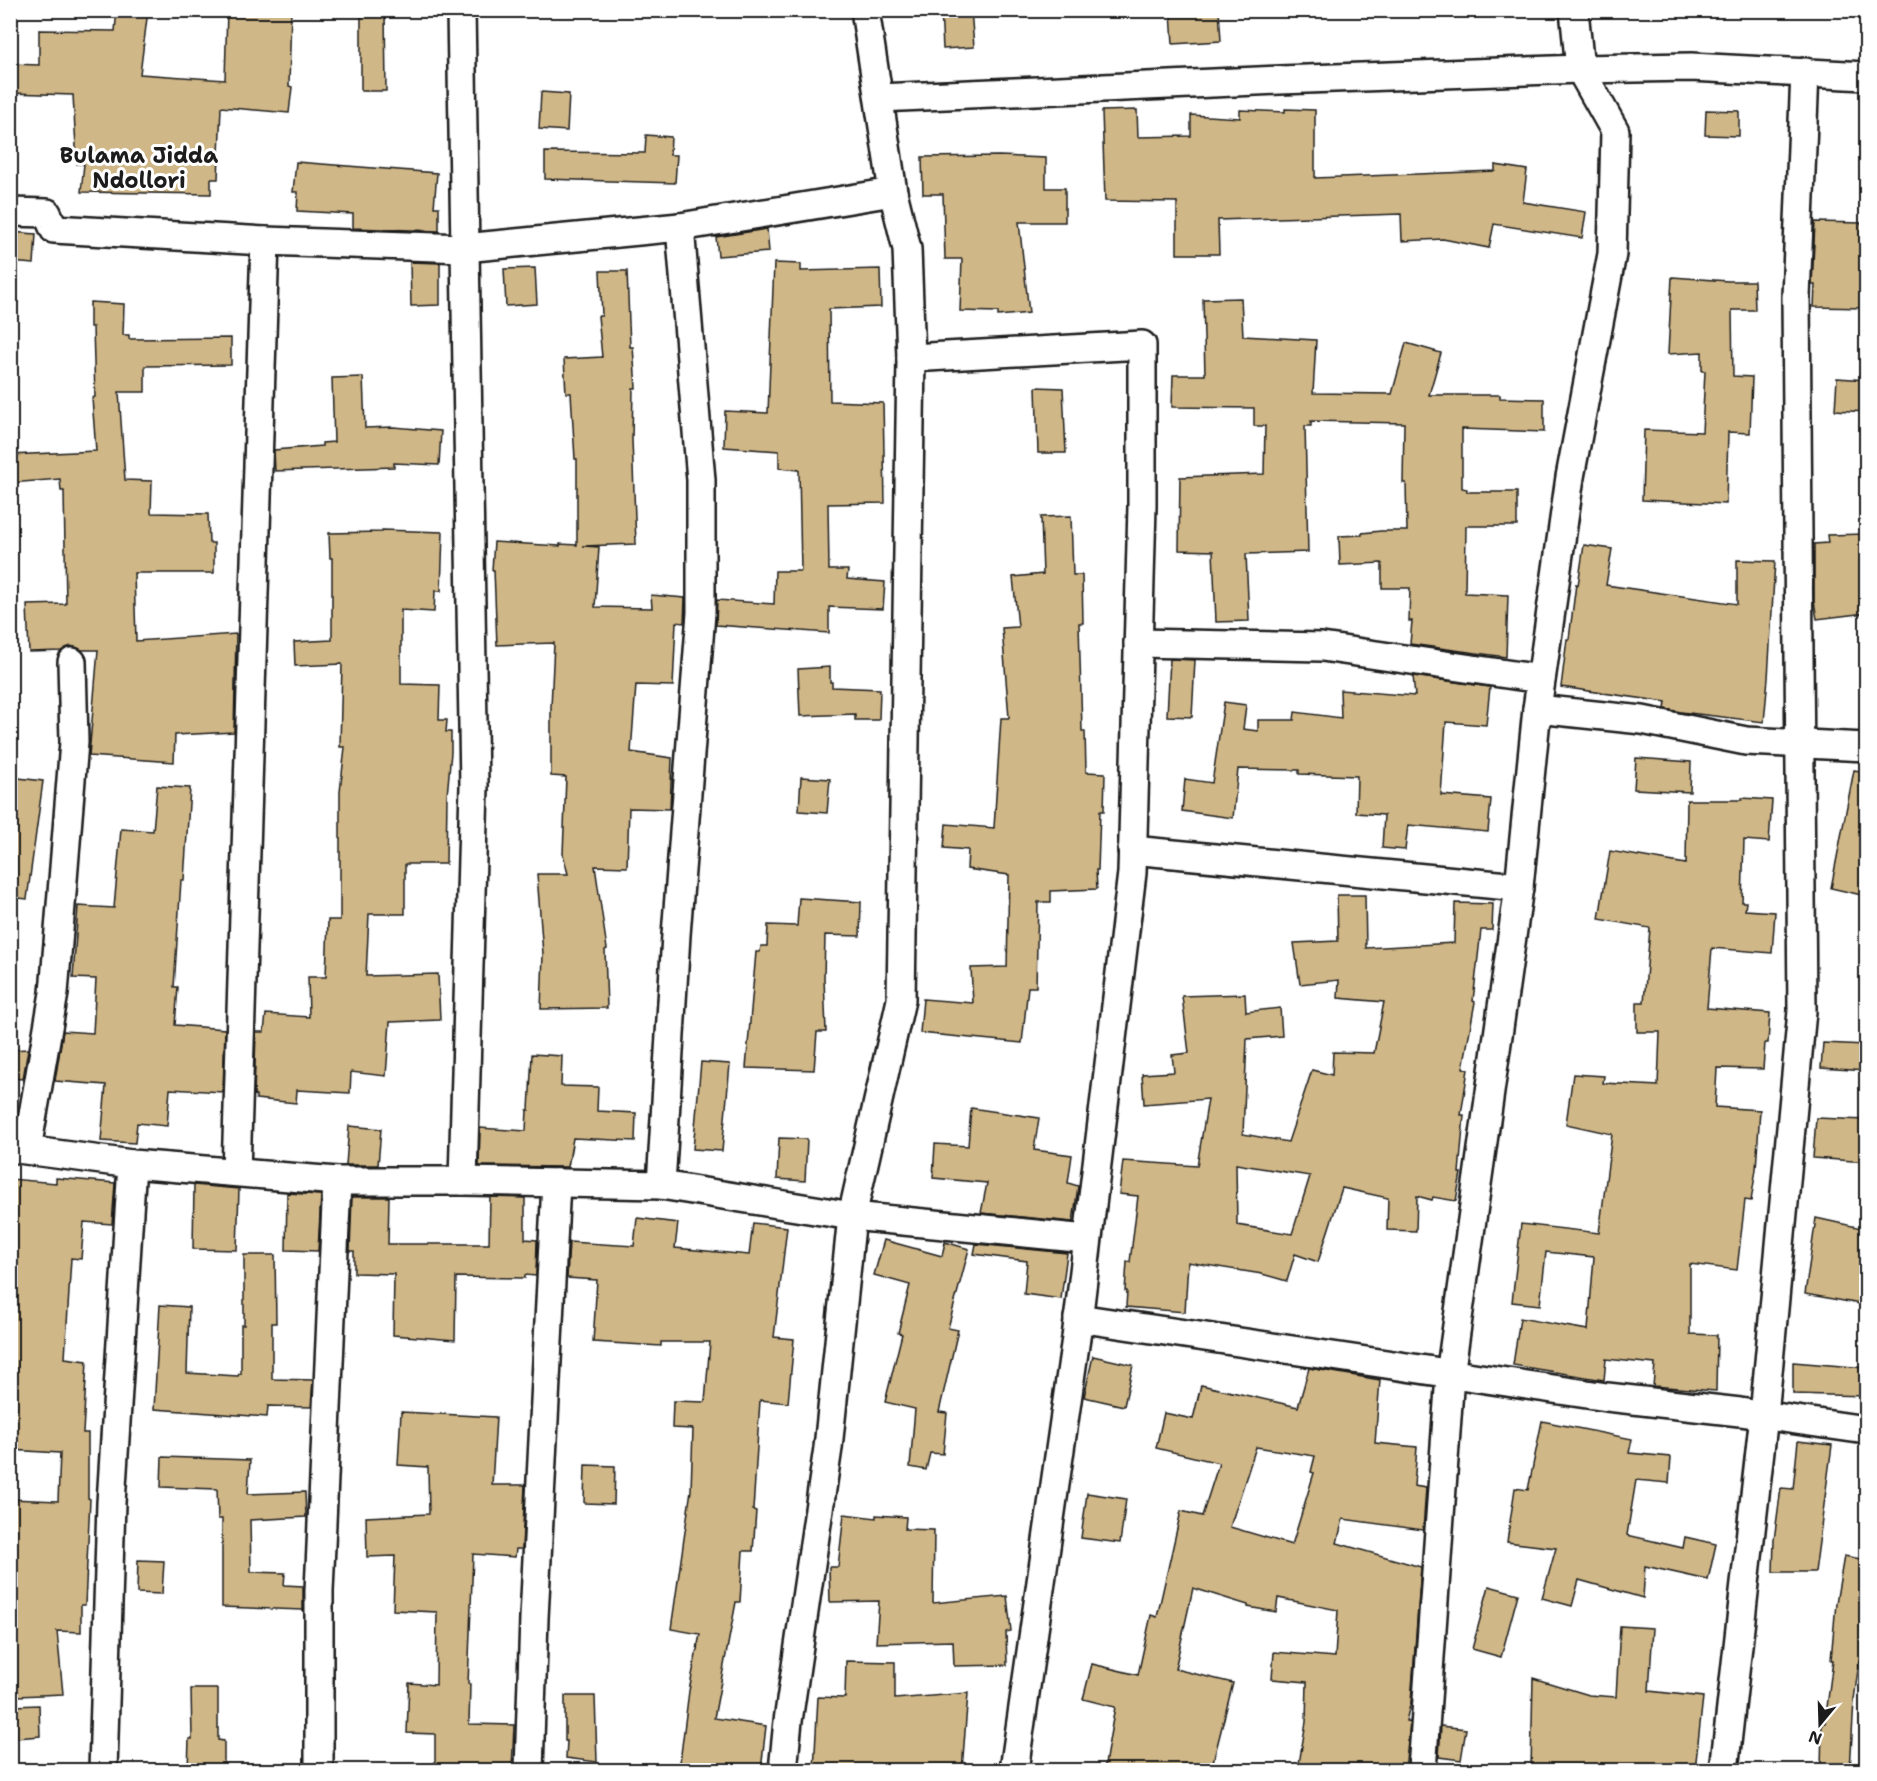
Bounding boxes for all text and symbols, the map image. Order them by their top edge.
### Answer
district label: Bulama Jidda Ndollori [60,141,218,195]
north arrow [1790,1694,1850,1754]
text: N [1806,1726,1825,1750]

